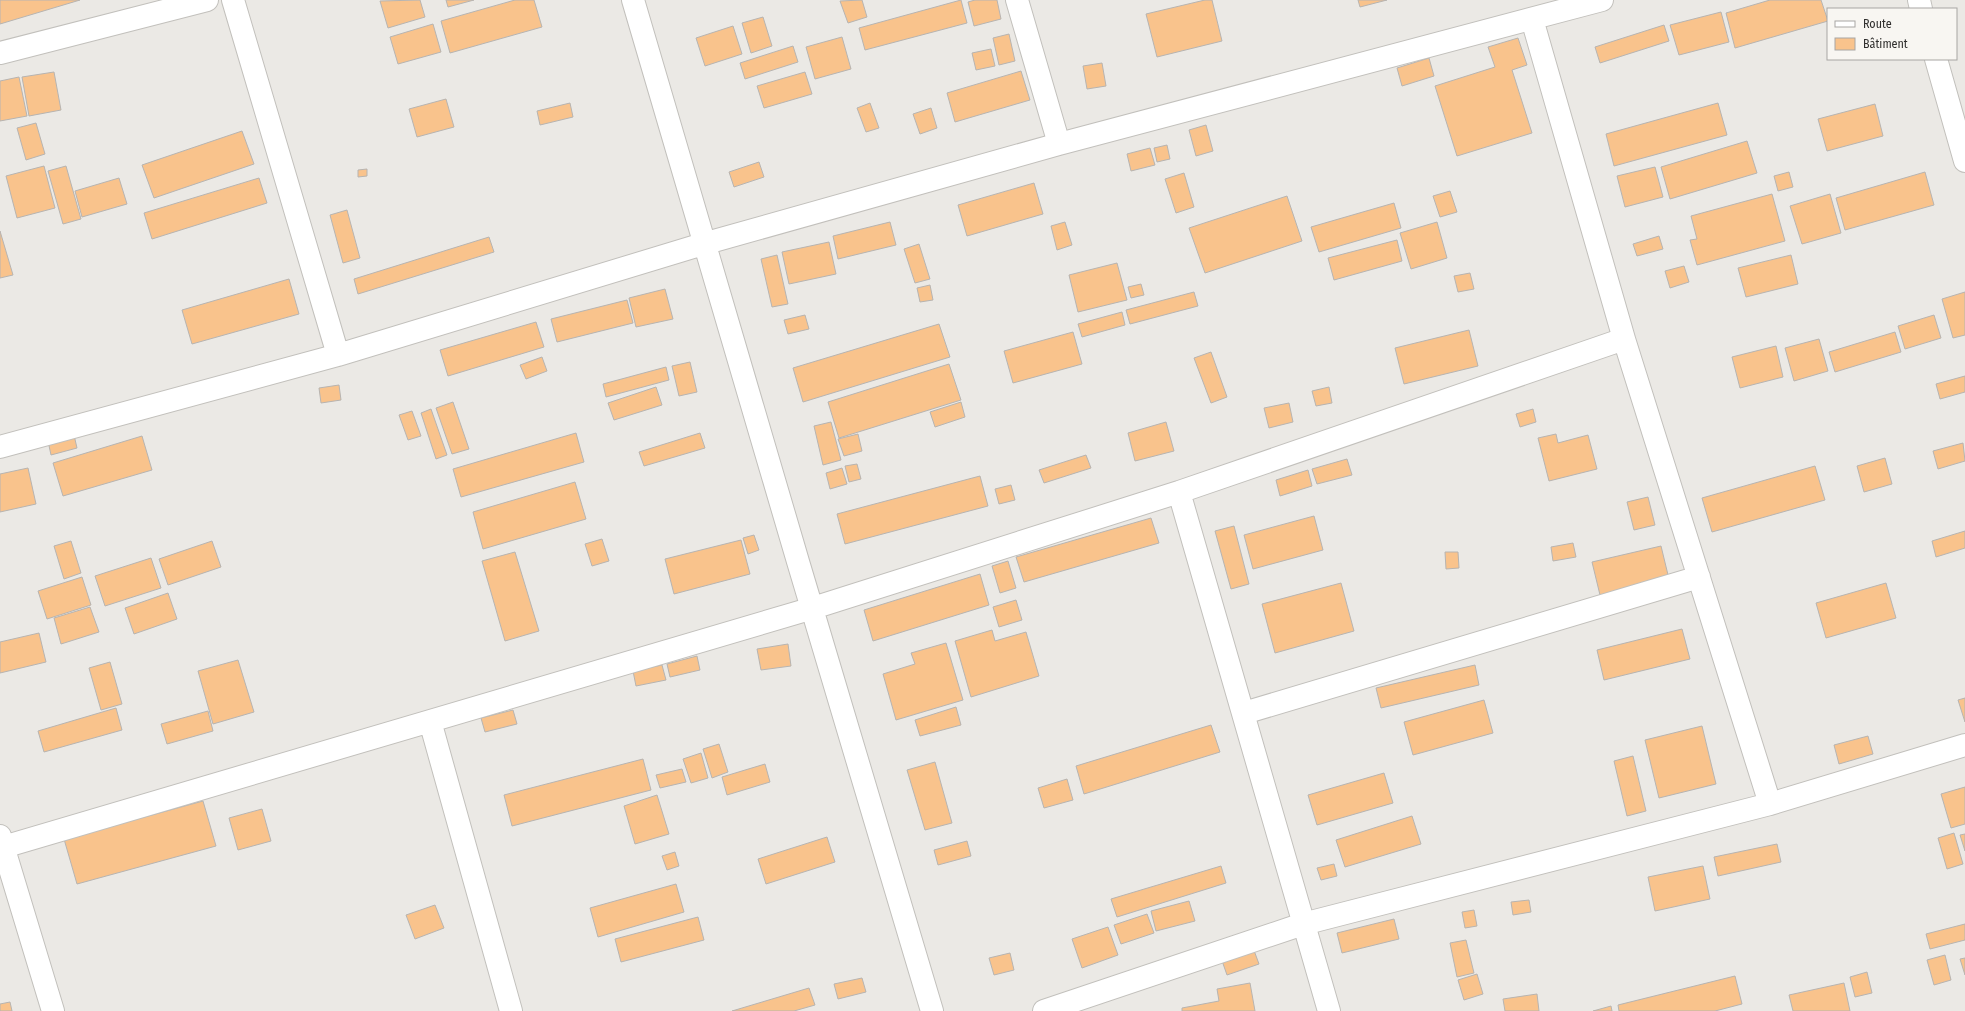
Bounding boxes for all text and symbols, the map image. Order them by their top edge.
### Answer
legend [1827,8,1957,60]
text: Route [1863,17,1892,31]
text: Bâtiment [1863,37,1908,51]

